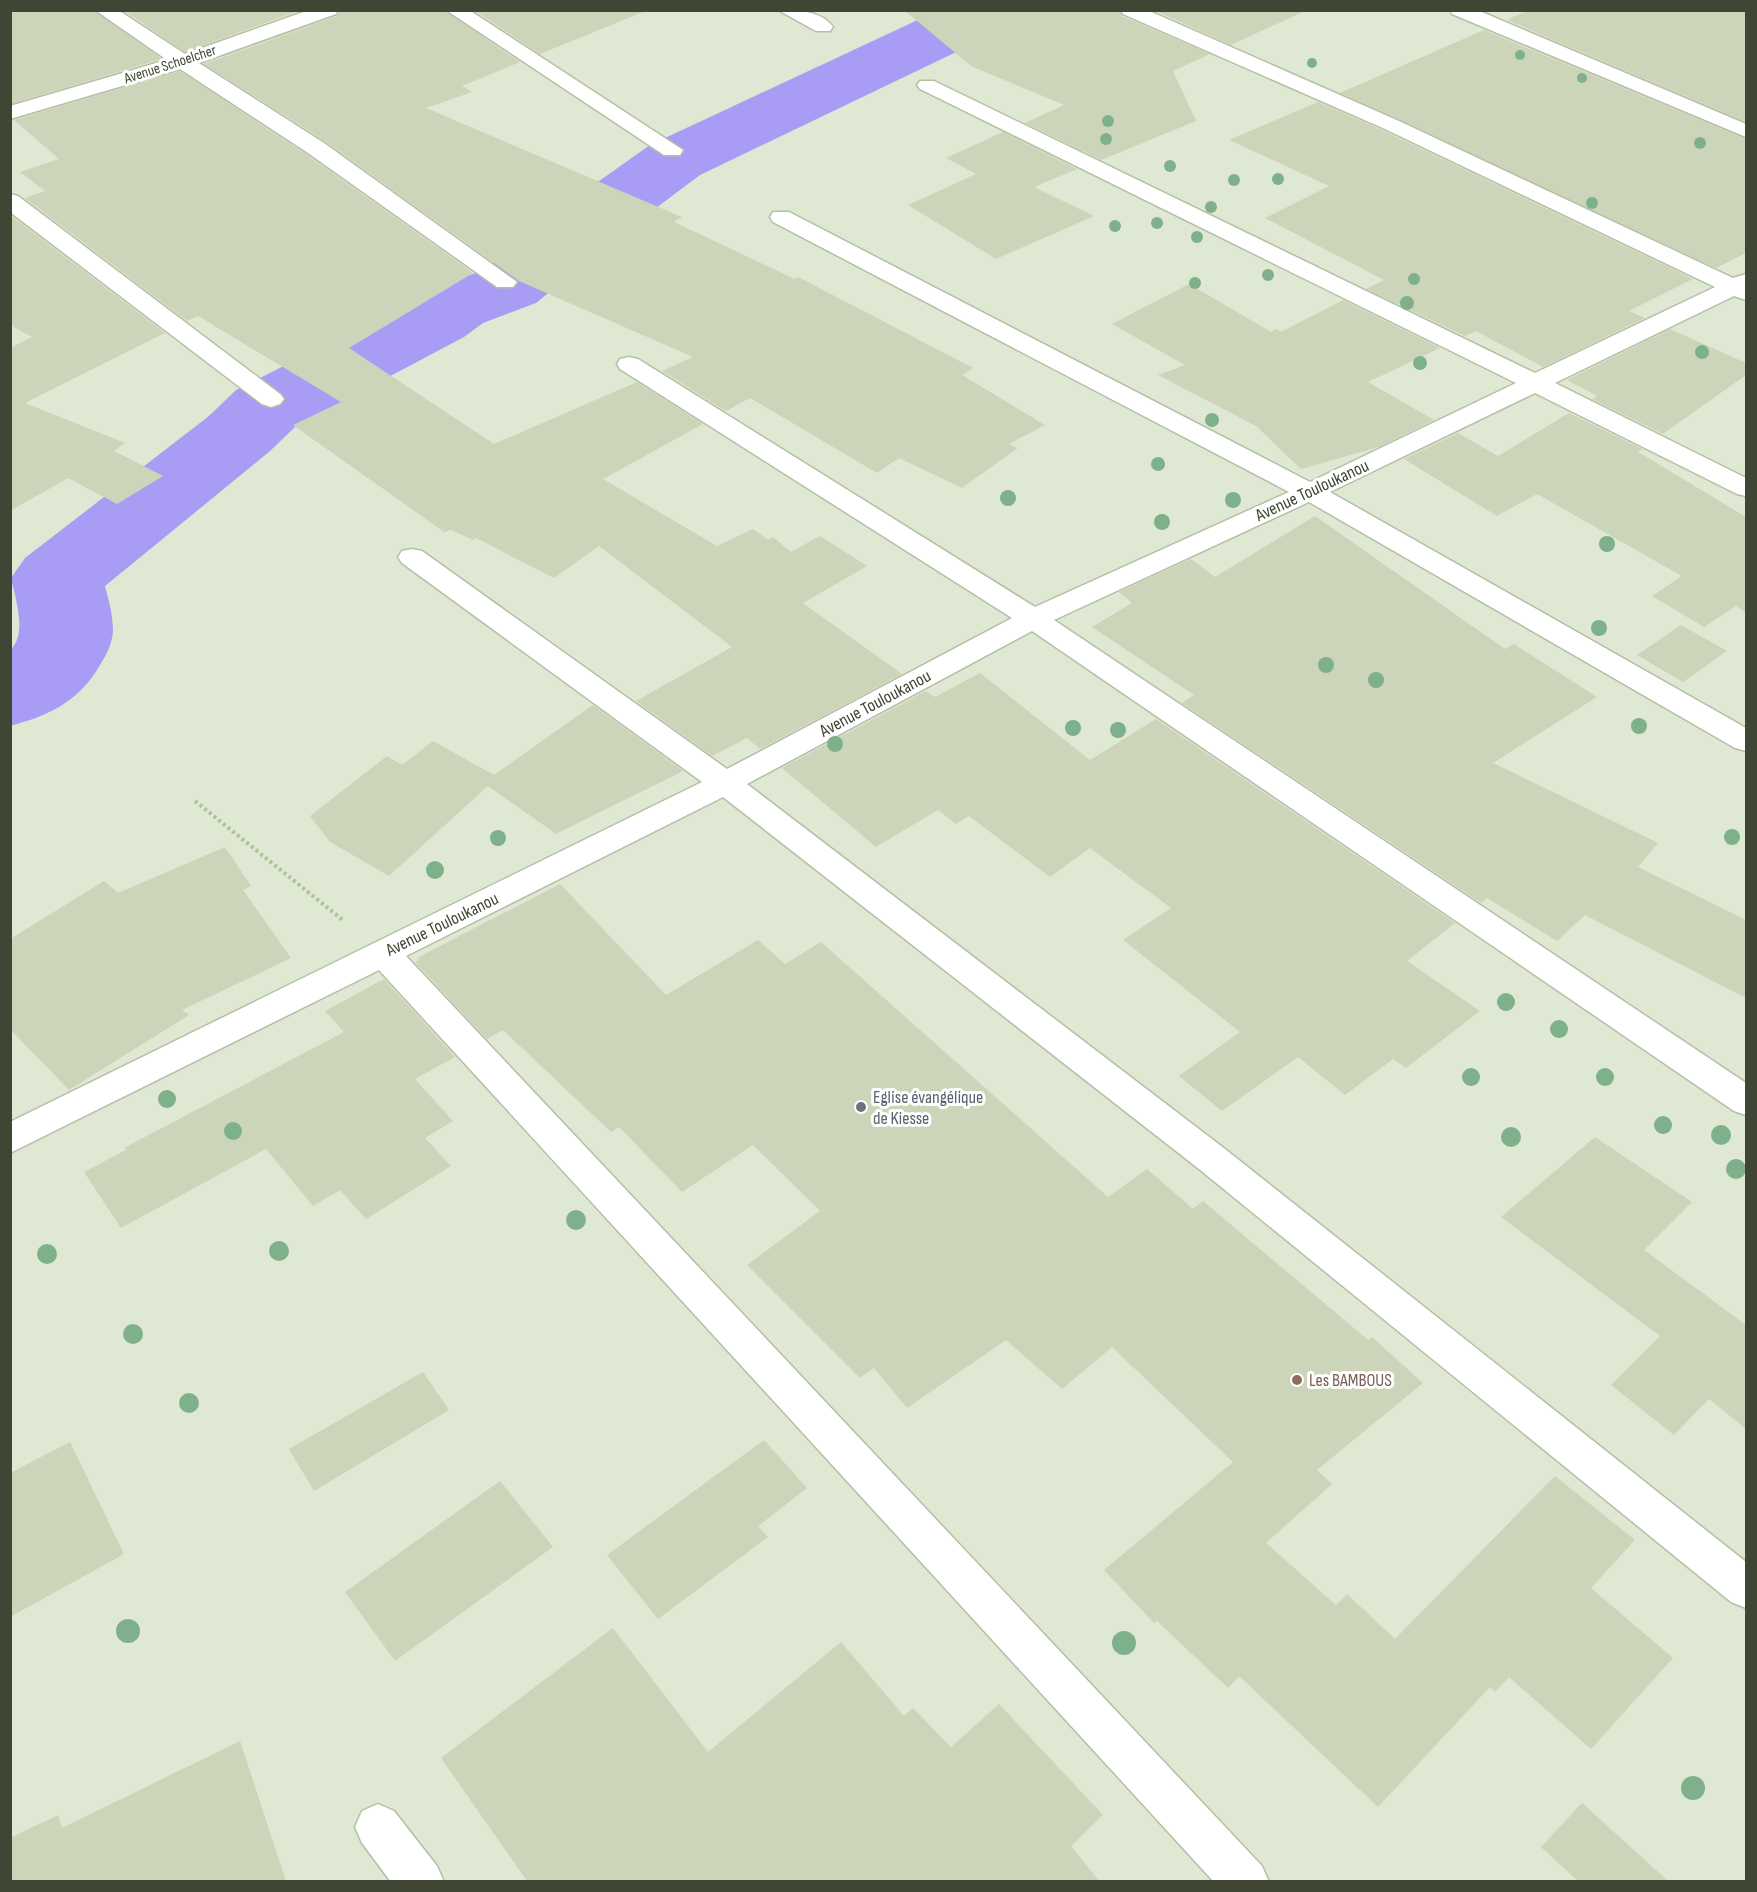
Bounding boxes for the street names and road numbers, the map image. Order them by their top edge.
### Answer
street label: Avenue Schoelcher [121,40,219,89]
street label: Avenue Touloukanou [1251,455,1372,526]
street label: Avenue Touloukanou [815,665,934,742]
street label: Avenue Touloukanou [382,888,502,961]

